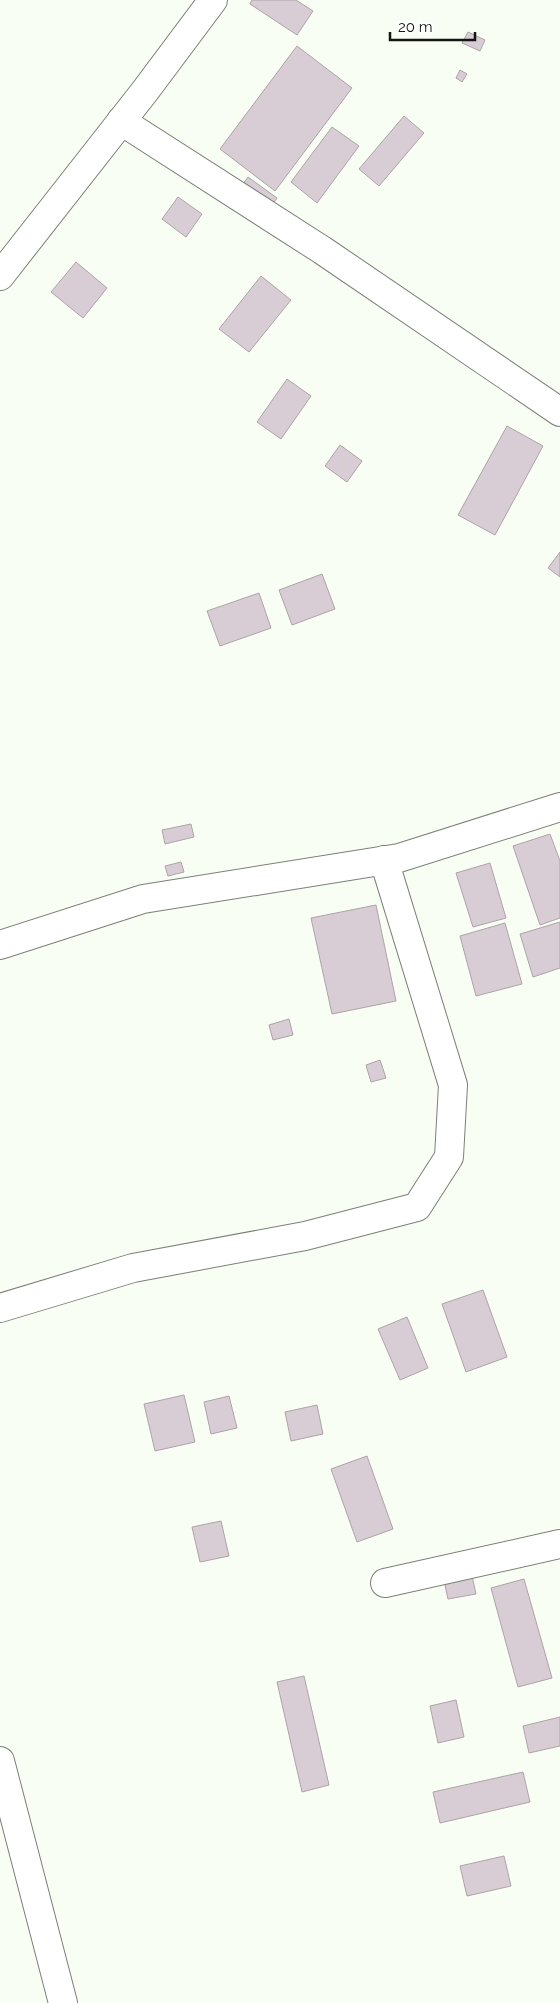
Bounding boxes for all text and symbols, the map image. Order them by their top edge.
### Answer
scale bar [390,10,475,42]
text: 20 m [398,18,433,36]

